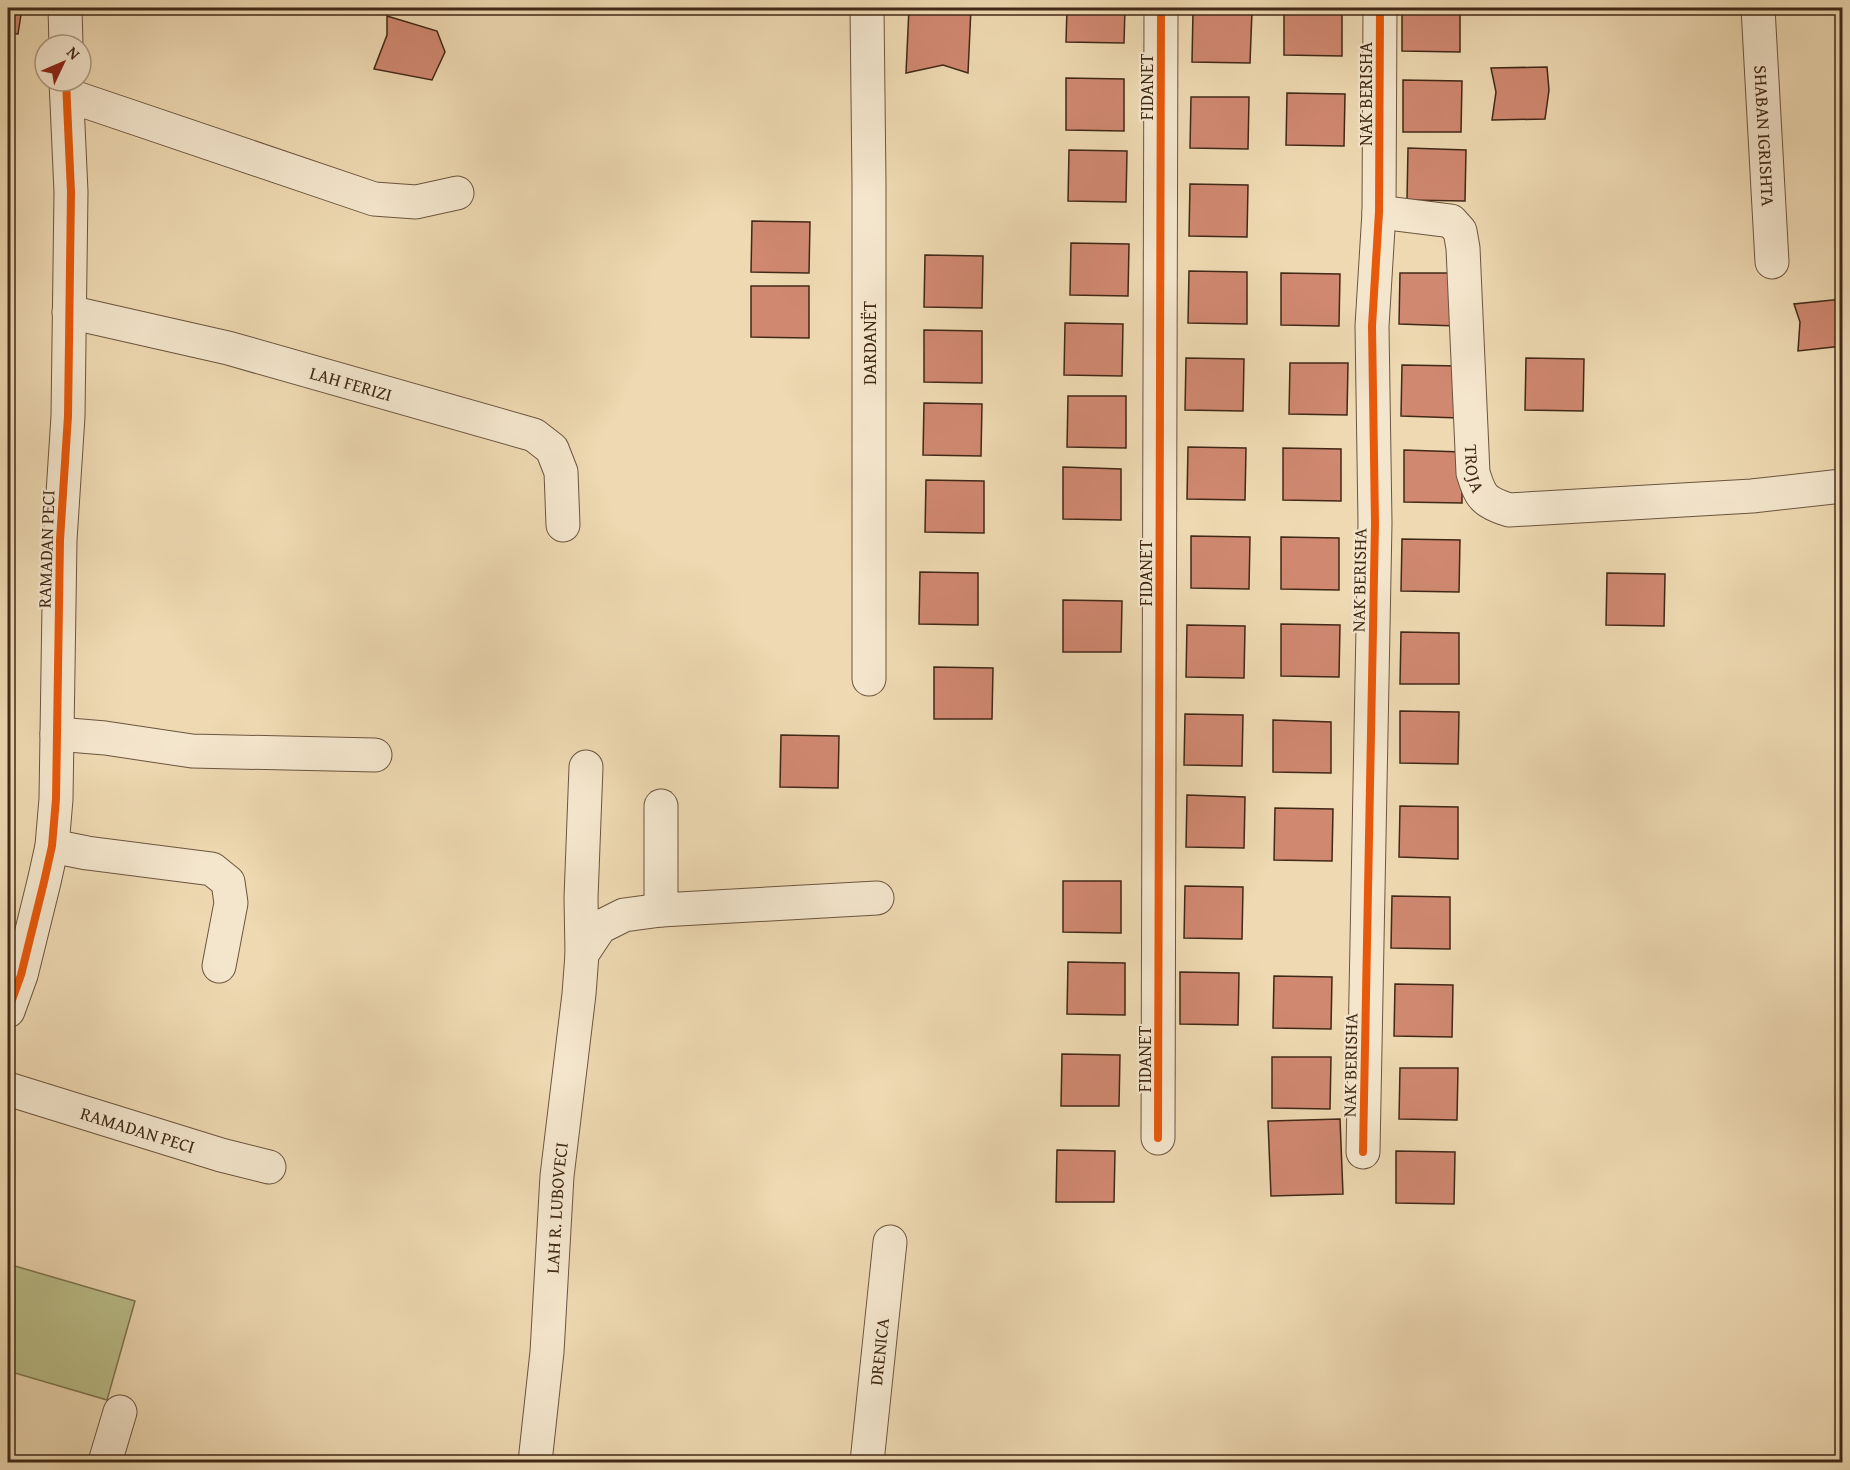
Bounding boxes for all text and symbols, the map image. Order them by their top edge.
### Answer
north arrow [33,33,93,93]
text: N [61,40,86,65]
street label: NAK BERISHA [1352,42,1379,146]
street label: FIDANET [1133,54,1160,120]
street label: SHABAN IGRISHTA [1748,64,1782,207]
street label: DARDANËT [856,301,883,385]
street label: LAH FERIZI [307,358,395,408]
street label: TROJA [1458,444,1492,497]
street label: RAMADAN PECI [30,490,62,608]
street label: NAK BERISHA [1345,528,1373,632]
street label: FIDANET [1132,540,1159,606]
street label: NAK BERISHA [1336,1013,1364,1117]
street label: FIDANET [1131,1026,1158,1092]
street label: RAMADAN PECI [77,1099,198,1160]
street label: LAH R. LUBOVECI [538,1141,574,1274]
street label: DRENICA [862,1316,896,1387]

